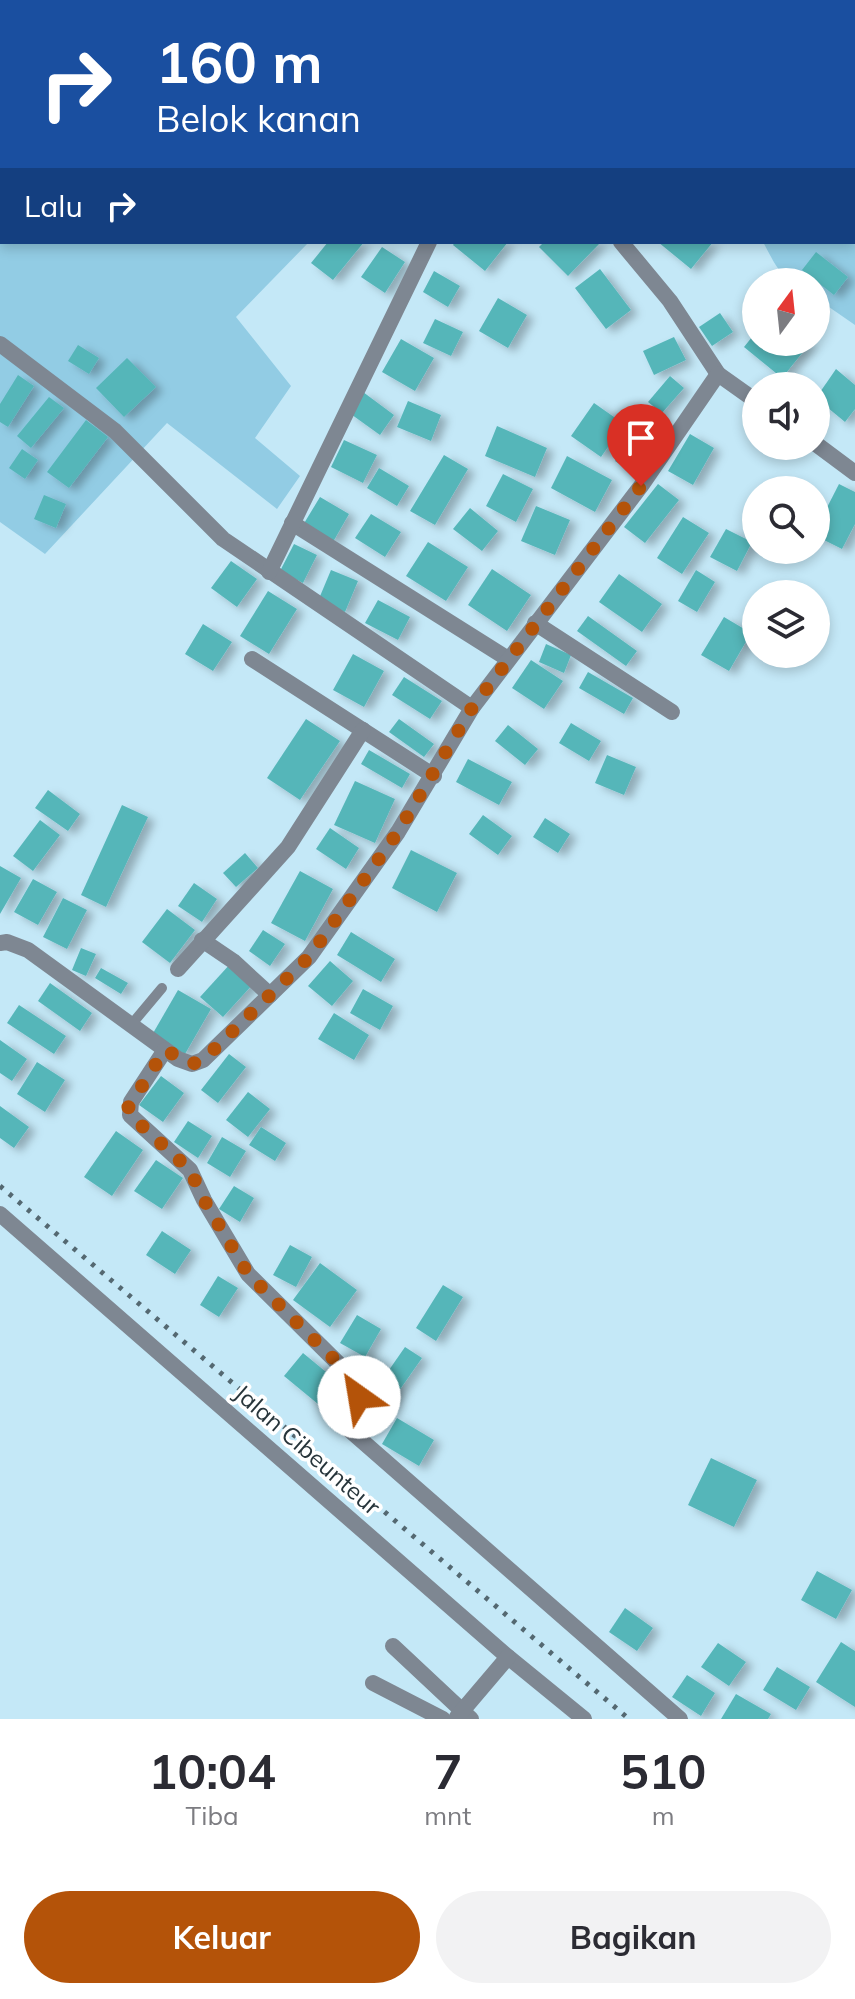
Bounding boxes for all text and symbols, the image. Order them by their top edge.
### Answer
text: 160 m [156,27,323,97]
icon: right [24,32,128,136]
text: Belok kanan [156,96,361,141]
icon: right [99,184,143,228]
text: Lalu [24,187,83,225]
north arrow [742,268,830,356]
map controls [742,268,830,668]
button: sound [742,372,830,460]
pin [607,404,675,486]
icon: arrive [619,416,663,460]
button: search [742,476,830,564]
button: layers [742,580,830,668]
position arrow [317,1355,401,1439]
street label: Jalan Cibeunteur [228,1378,387,1521]
text: 10:04 [149,1741,276,1801]
text: 7 [433,1741,462,1801]
text: 510 [620,1741,706,1801]
text: Tiba [186,1799,239,1832]
text: mnt [424,1799,471,1832]
text: m [652,1799,675,1832]
button: Keluar [24,1891,420,1983]
button: Bagikan [436,1891,831,1983]

